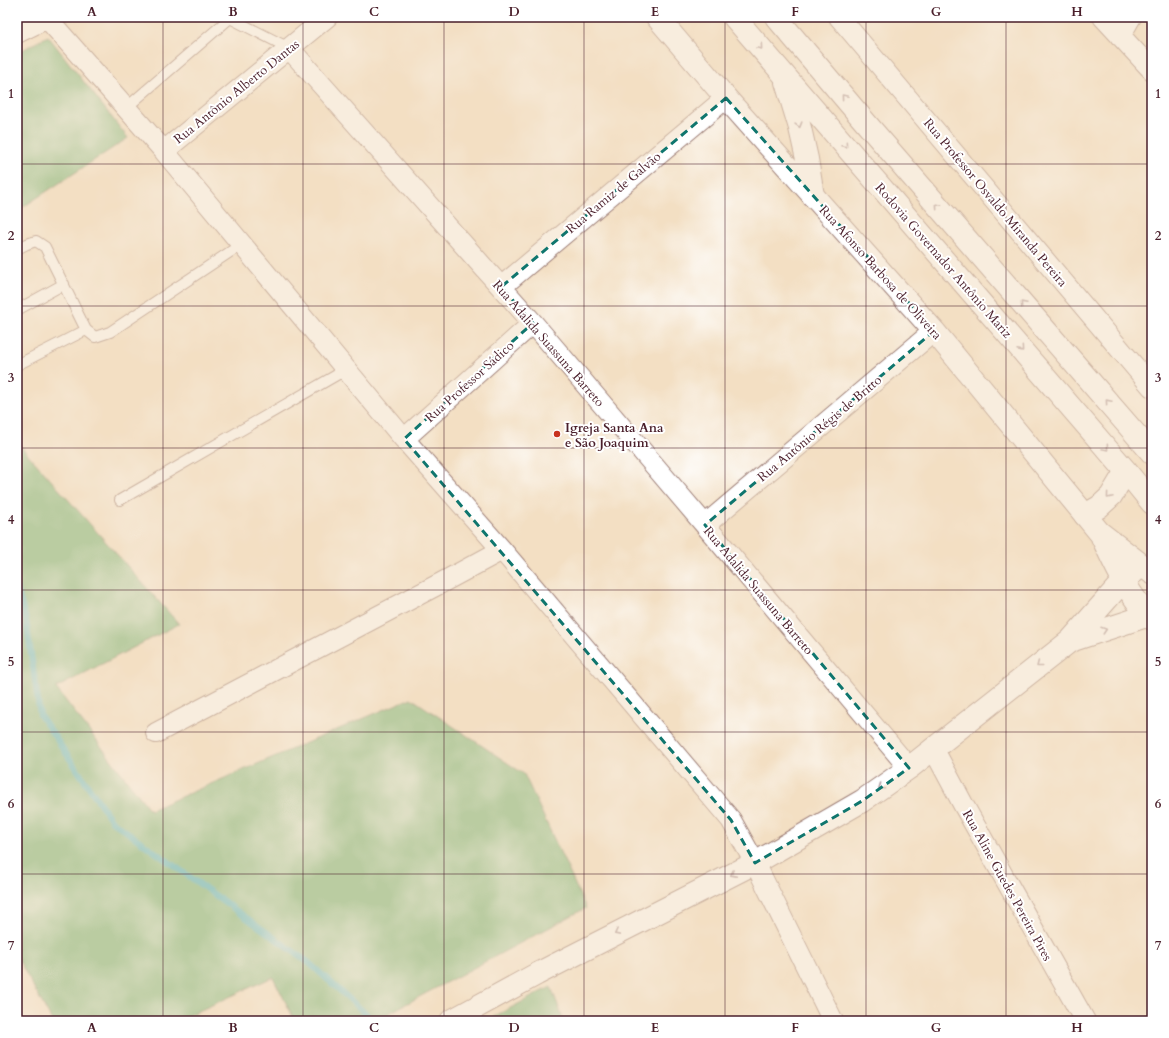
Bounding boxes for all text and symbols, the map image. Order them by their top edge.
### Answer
text: A [87,3,97,21]
text: B [228,3,238,21]
text: C [369,3,379,21]
text: D [508,3,520,21]
text: E [651,3,659,21]
text: F [791,3,799,21]
text: G [931,3,942,21]
text: H [1071,3,1083,21]
street label: Rua Antônio Alberto Dantas [170,35,303,148]
one-way arrow [755,42,762,49]
text: 1 [8,85,14,103]
text: 1 [1155,85,1161,103]
one-way arrow [841,94,848,101]
street label: Rua Professor Osvaldo Miranda Pereira [919,115,1071,291]
one-way arrow [794,122,803,129]
one-way arrow [840,140,847,148]
street label: Rua Ramiz de Galvão [562,148,665,238]
street label: Rodovia Governador Antônio Mariz [871,179,1016,342]
street label: Rua Afonso Barbosa de Oliveira [815,201,946,344]
one-way arrow [935,203,942,211]
text: 2 [8,227,15,245]
text: 2 [1155,227,1162,245]
street label: Rua Adalida Suassuna Barreto [488,276,608,411]
one-way arrow [1020,301,1028,309]
street label: Rua Professor Sádico [421,337,518,427]
one-way arrow [1016,345,1023,352]
text: 3 [8,369,15,387]
text: 3 [1155,369,1162,387]
street label: Rua Antônio Régis de Britto [754,371,886,486]
one-way arrow [1106,400,1113,407]
place label: Igreja Santa Ana e São Joaquim [565,419,664,452]
marker: Igreja Santa Ana e São Joaquim [552,429,562,439]
one-way arrow [1101,443,1108,451]
one-way arrow [1107,492,1114,499]
text: 4 [8,511,15,529]
text: 4 [1155,511,1162,529]
street label: Rua Adalida Suassuna Barreto [699,523,817,659]
one-way arrow [1100,626,1107,635]
text: 5 [8,653,14,671]
text: 5 [1155,653,1161,671]
one-way arrow [1037,660,1044,667]
one-way arrow [878,782,885,790]
text: 6 [8,795,15,813]
text: 6 [1155,795,1162,813]
street label: Rua Aline Guedes Pereira Pires [958,807,1056,964]
one-way arrow [730,869,737,877]
one-way arrow [614,928,621,936]
text: 7 [8,937,15,955]
text: 7 [1155,937,1162,955]
text: A [87,1019,97,1037]
text: B [228,1019,238,1037]
text: C [369,1019,379,1037]
text: D [508,1019,520,1037]
text: E [651,1019,659,1037]
text: F [791,1019,799,1037]
text: G [931,1019,942,1037]
text: H [1071,1019,1083,1037]

